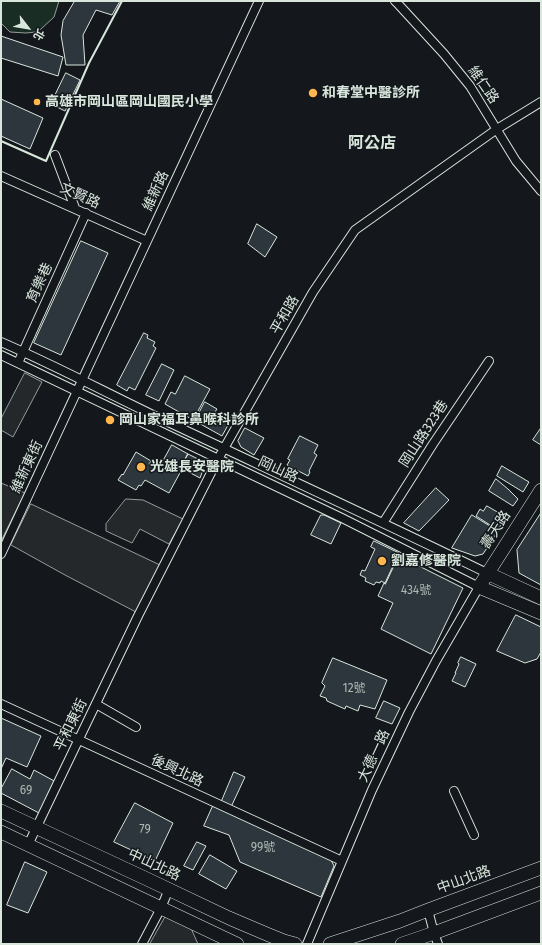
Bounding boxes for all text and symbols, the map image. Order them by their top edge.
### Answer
north arrow [8,8,48,48]
text: 北 [30,26,47,43]
street label: 維仁路 [464,63,502,107]
place label: 和春堂中醫診所 [322,85,420,101]
marker: 和春堂中醫診所 [307,87,319,99]
place label: 高雄市岡山區岡山國民小學 [45,94,213,110]
marker: 高雄市岡山區岡山國民小學 [32,97,42,107]
district label: 阿公店 [348,134,396,154]
street label: 維新路 [140,168,172,214]
street label: 文賢路 [57,180,103,212]
street label: 育樂巷 [24,260,56,306]
street label: 平和路 [267,293,303,337]
street label: 岡山路323巷 [396,397,452,471]
place label: 岡山家福耳鼻喉科診所 [119,412,259,428]
marker: 岡山家福耳鼻喉科診所 [104,414,116,426]
street label: 維新東街 [8,438,46,496]
street label: 岡山路 [255,454,301,486]
place label: 光雄長安醫院 [150,459,234,475]
marker: 光雄長安醫院 [135,461,147,473]
street label: 壽天路 [478,508,514,552]
place label: 劉嘉修醫院 [391,553,461,569]
marker: 劉嘉修醫院 [376,555,388,567]
house number: 434號 [401,584,431,598]
house number: 12號 [342,682,366,696]
street label: 平和東街 [51,696,91,754]
street label: 大德一路 [355,727,393,785]
street label: 後興北路 [148,752,206,790]
house number: 69 [20,784,32,798]
house number: 79 [139,823,151,837]
house number: 99號 [251,841,275,855]
street label: 中山北路 [125,846,183,884]
street label: 中山北路 [435,863,493,897]

